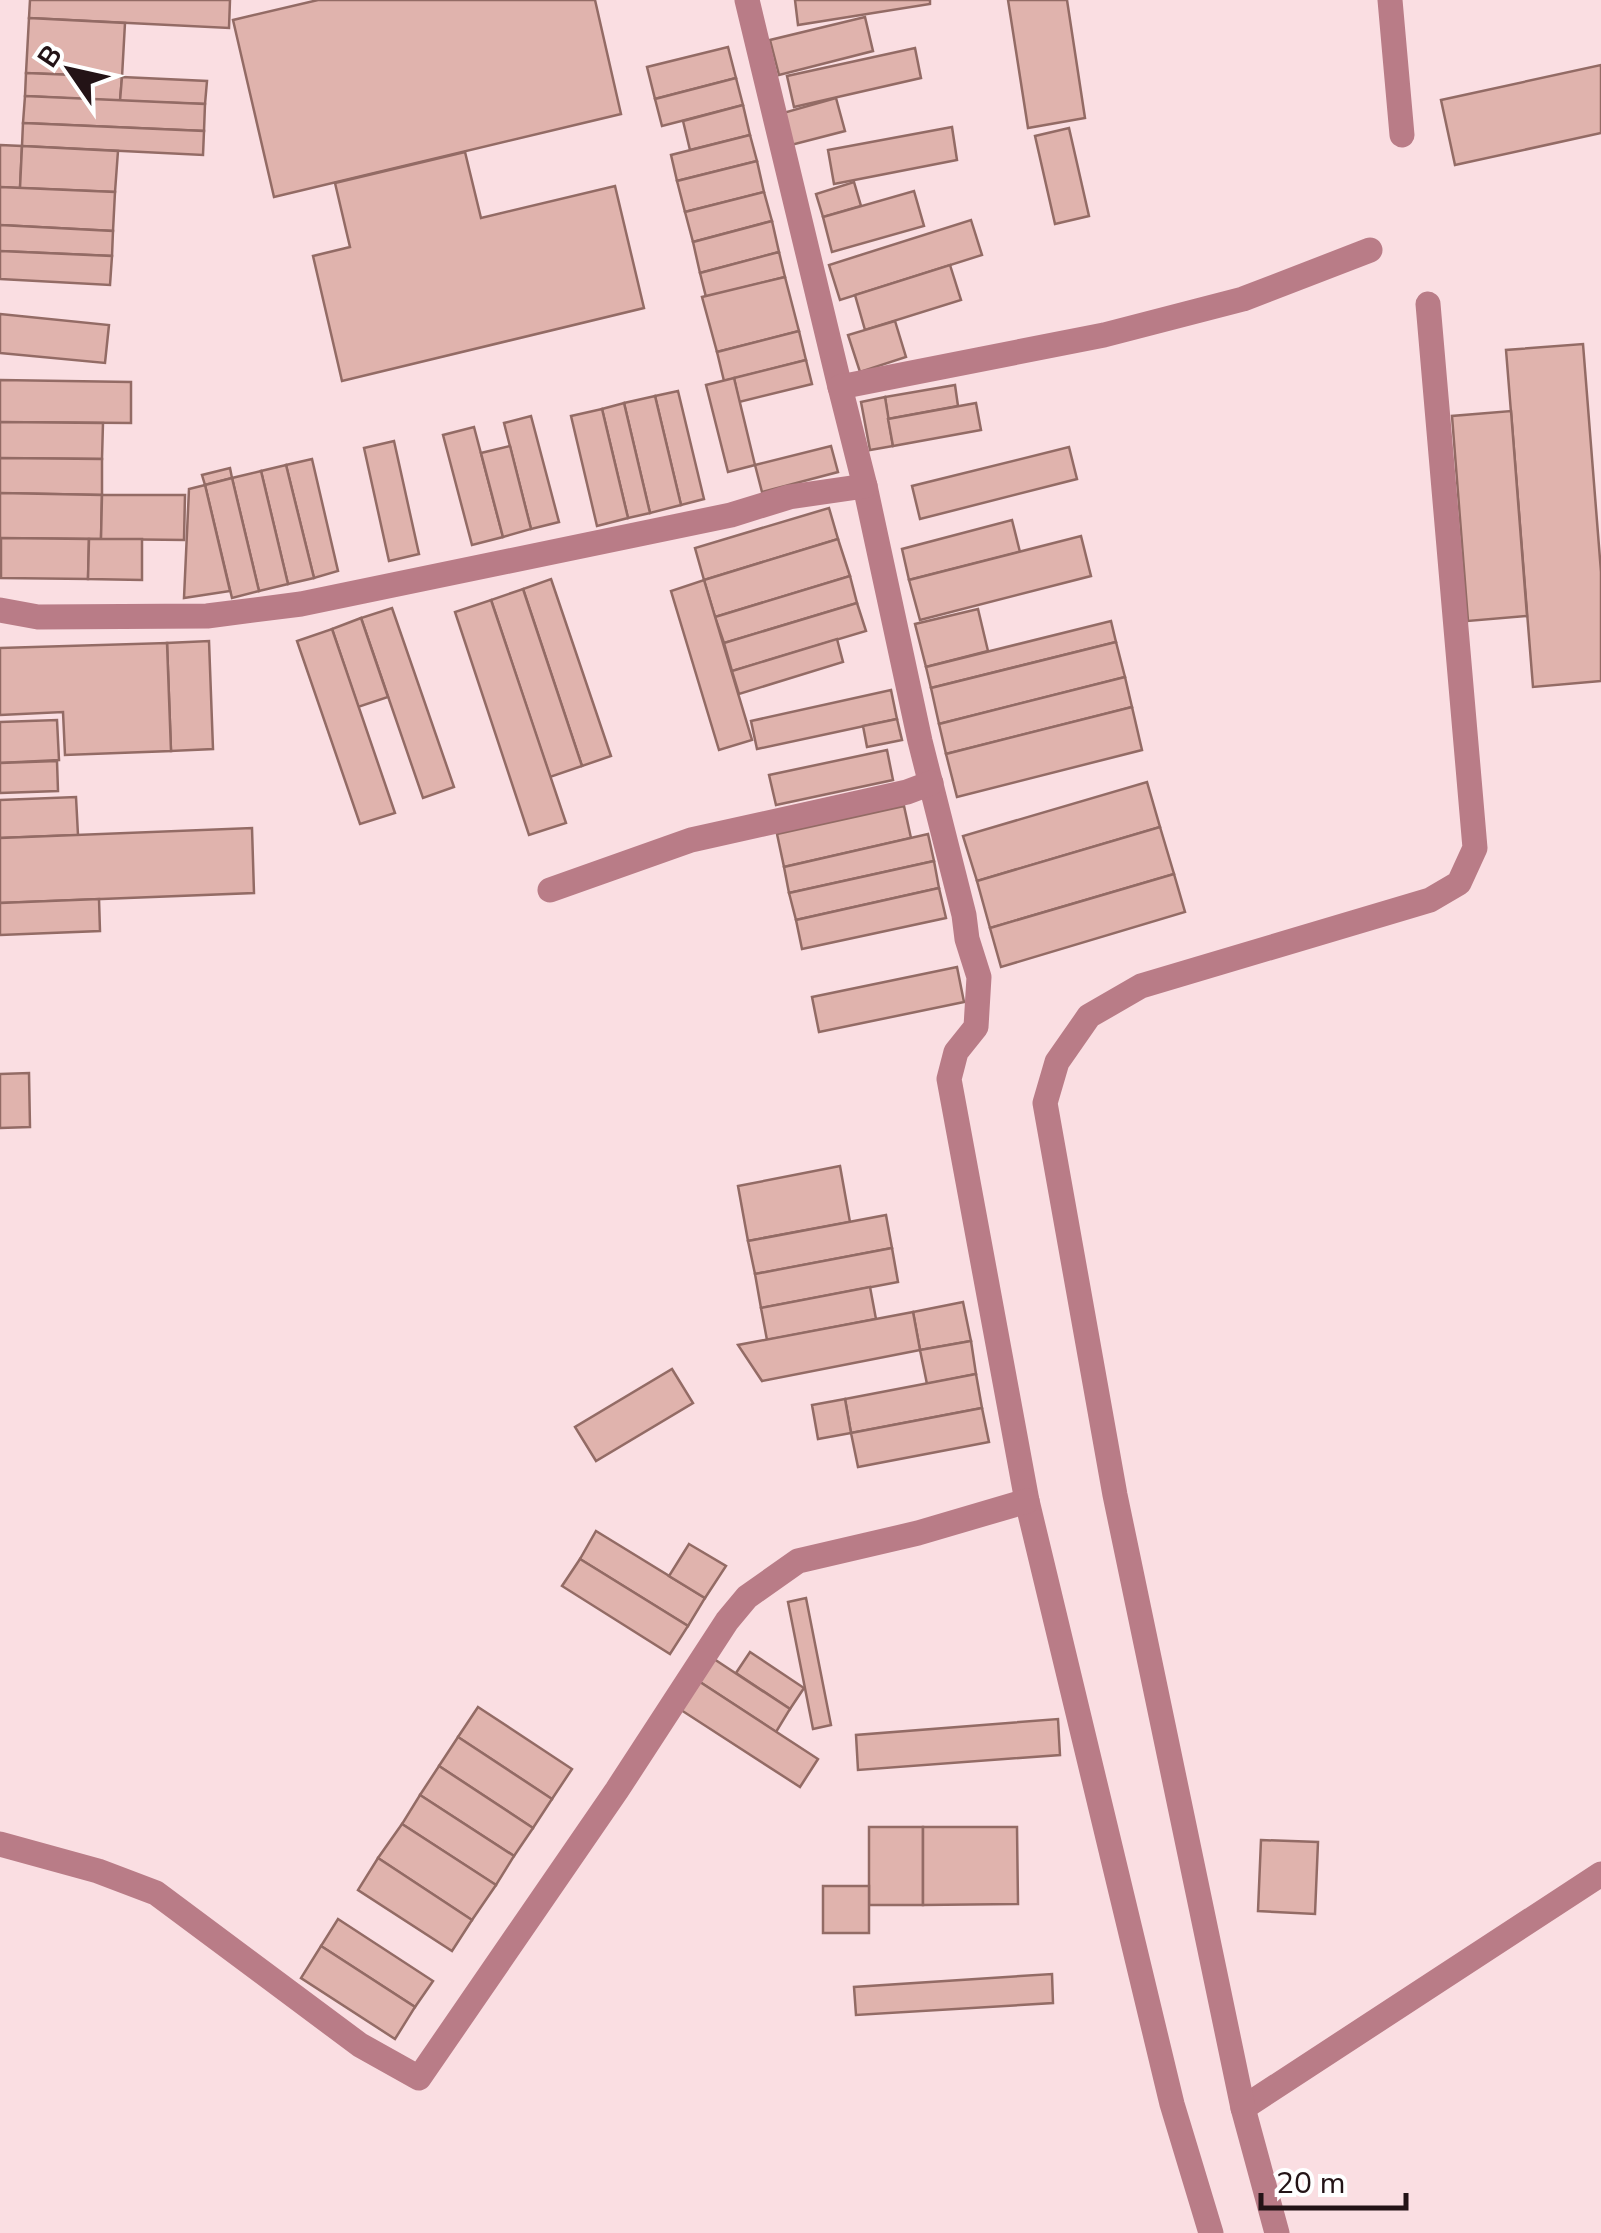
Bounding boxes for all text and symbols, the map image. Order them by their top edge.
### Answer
north arrow [20,20,120,120]
text: B [29,38,71,75]
scale bar [1261,2148,1406,2210]
text: 20 m [1276,2163,1345,2204]

